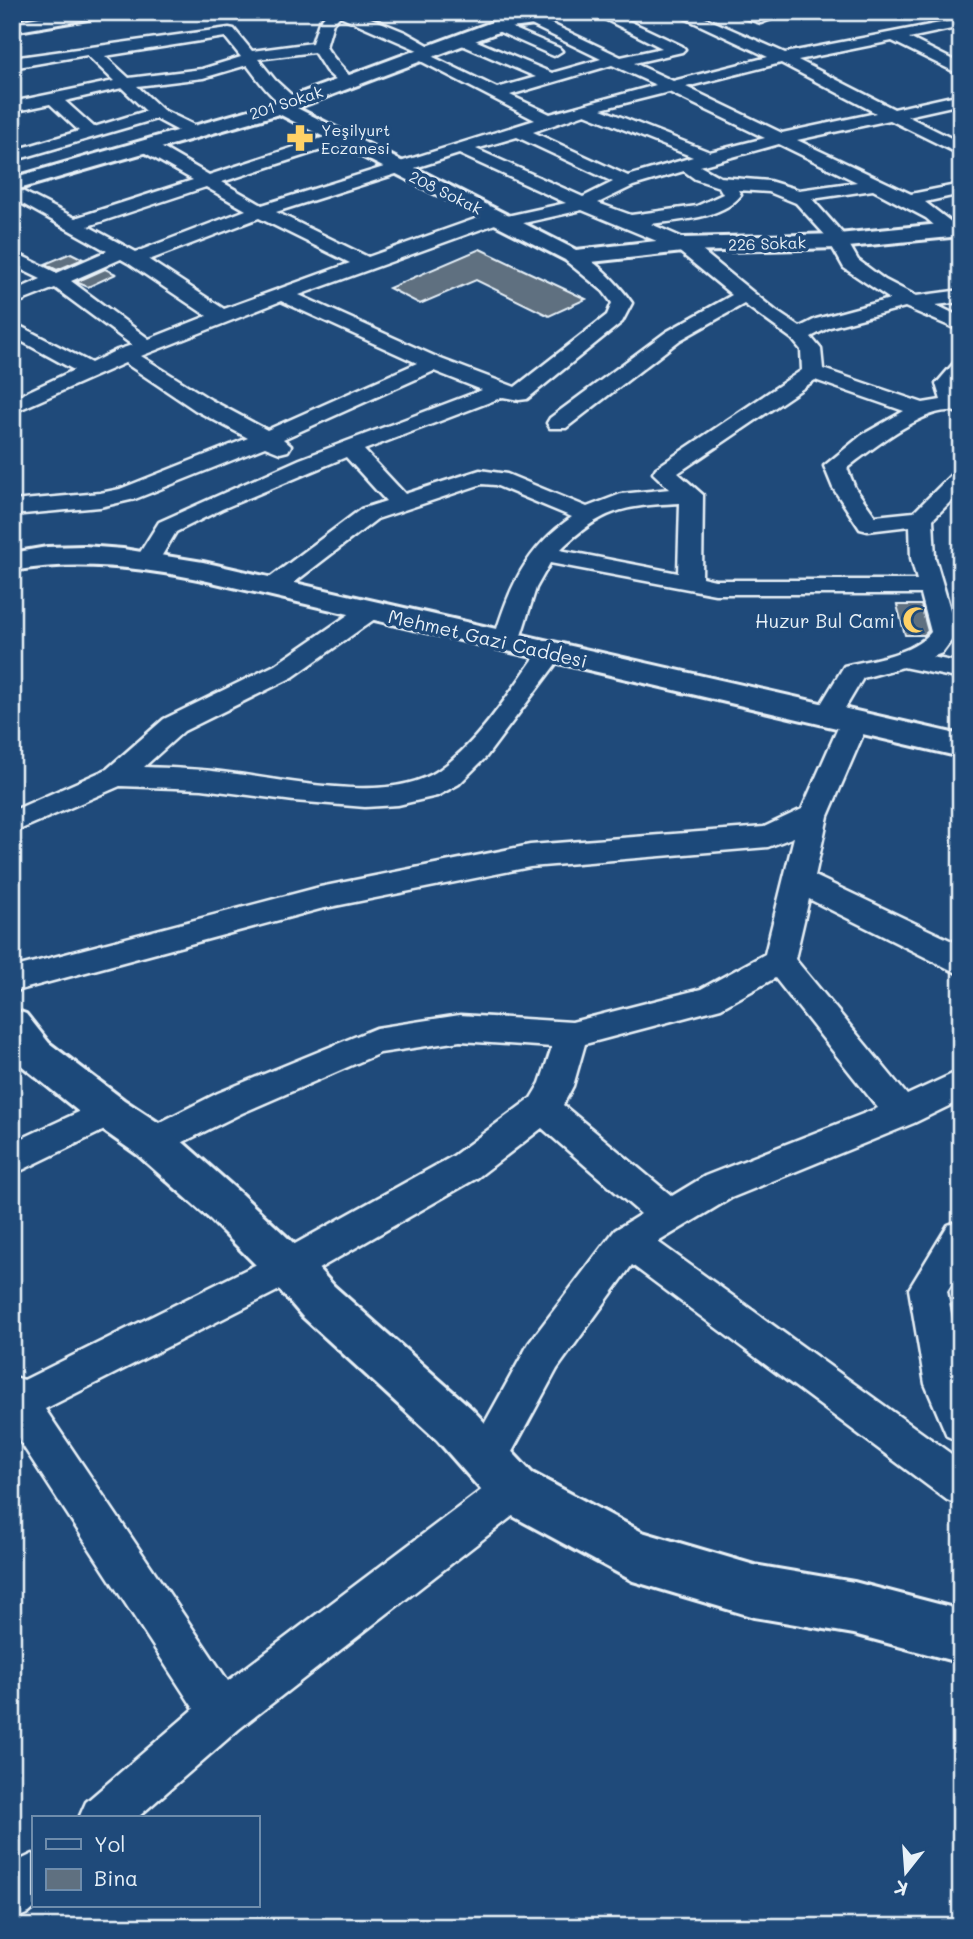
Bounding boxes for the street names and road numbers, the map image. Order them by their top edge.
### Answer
street label: 201 Sokak [246,80,326,124]
street label: 208 Sokak [406,165,486,219]
street label: 226 Sokak [728,231,806,255]
street label: Mehmet Gazi Caddesi [386,603,590,673]

